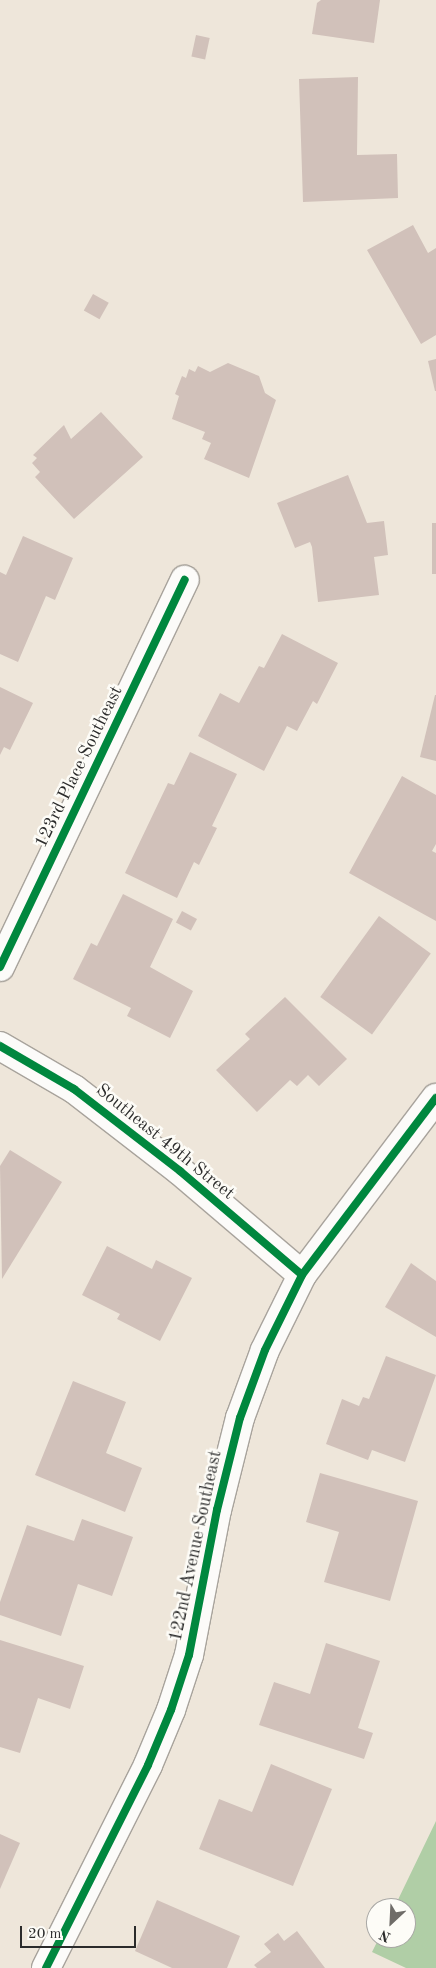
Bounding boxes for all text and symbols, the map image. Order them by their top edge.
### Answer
street label: 123rd Place Southeast [30,683,128,851]
street label: Southeast 49th Street [91,1080,239,1204]
street label: 122nd Avenue Southeast [165,1449,227,1643]
north arrow [366,1898,416,1948]
scale bar [22,1916,139,1948]
text: 20 m [28,1927,62,1942]
text: N [377,1927,393,1944]

